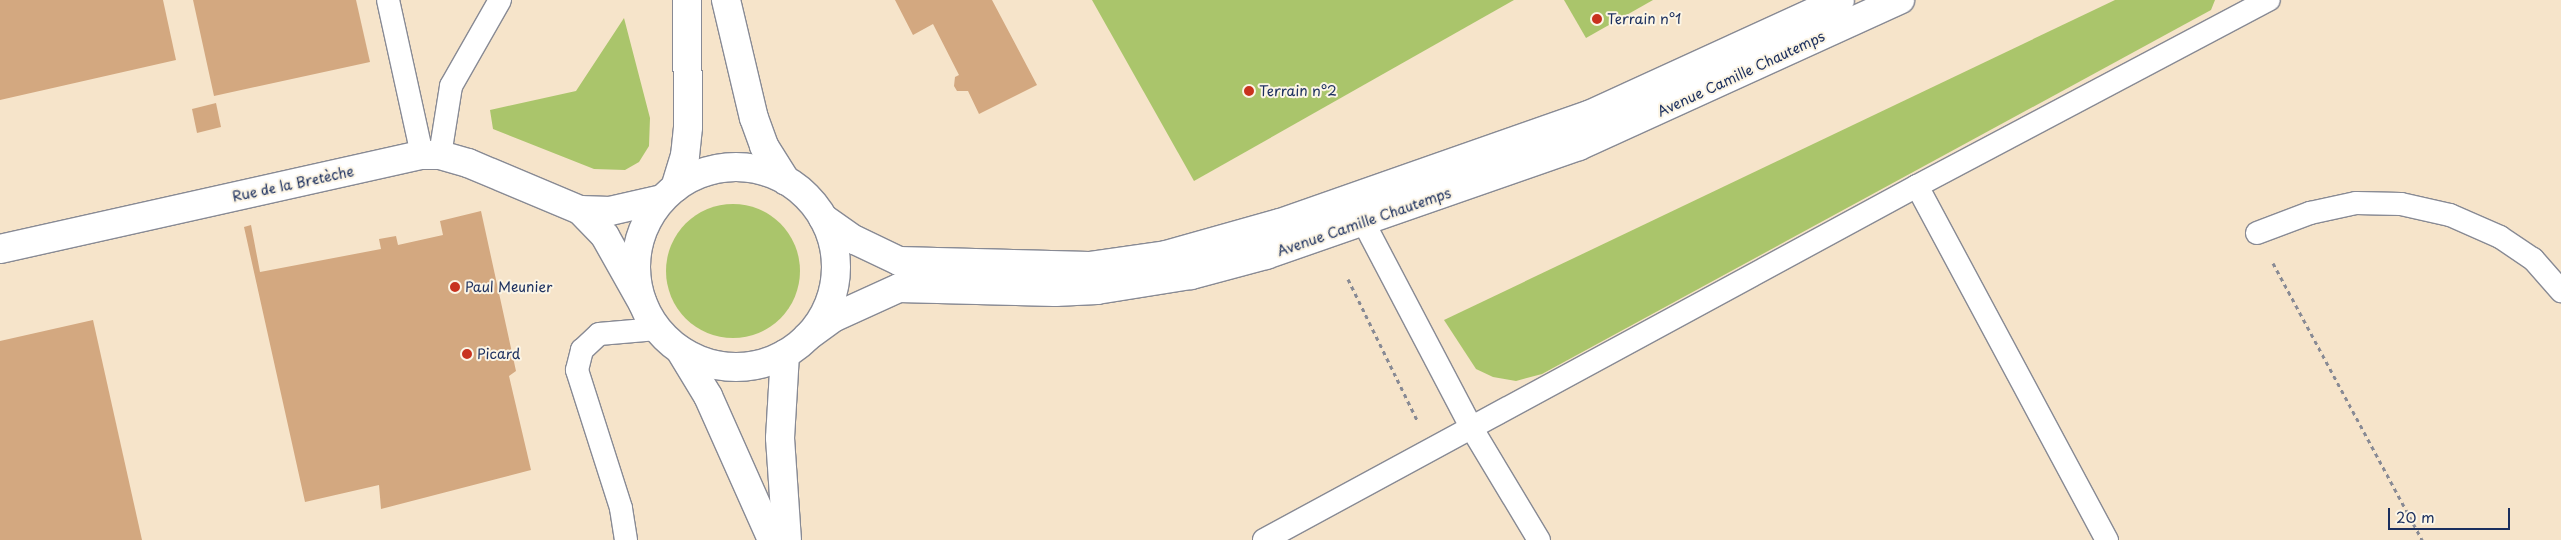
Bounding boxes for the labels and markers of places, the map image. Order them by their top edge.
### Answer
place label: Terrain n°1 [1607,11,1681,27]
marker: Terrain n°1 [1591,13,1603,25]
place label: Terrain n°2 [1259,83,1337,99]
marker: Terrain n°2 [1243,85,1255,97]
place label: Paul Meunier [465,279,553,295]
marker: Paul Meunier [449,281,461,293]
place label: Picard [477,346,520,362]
marker: Picard [461,348,473,360]

